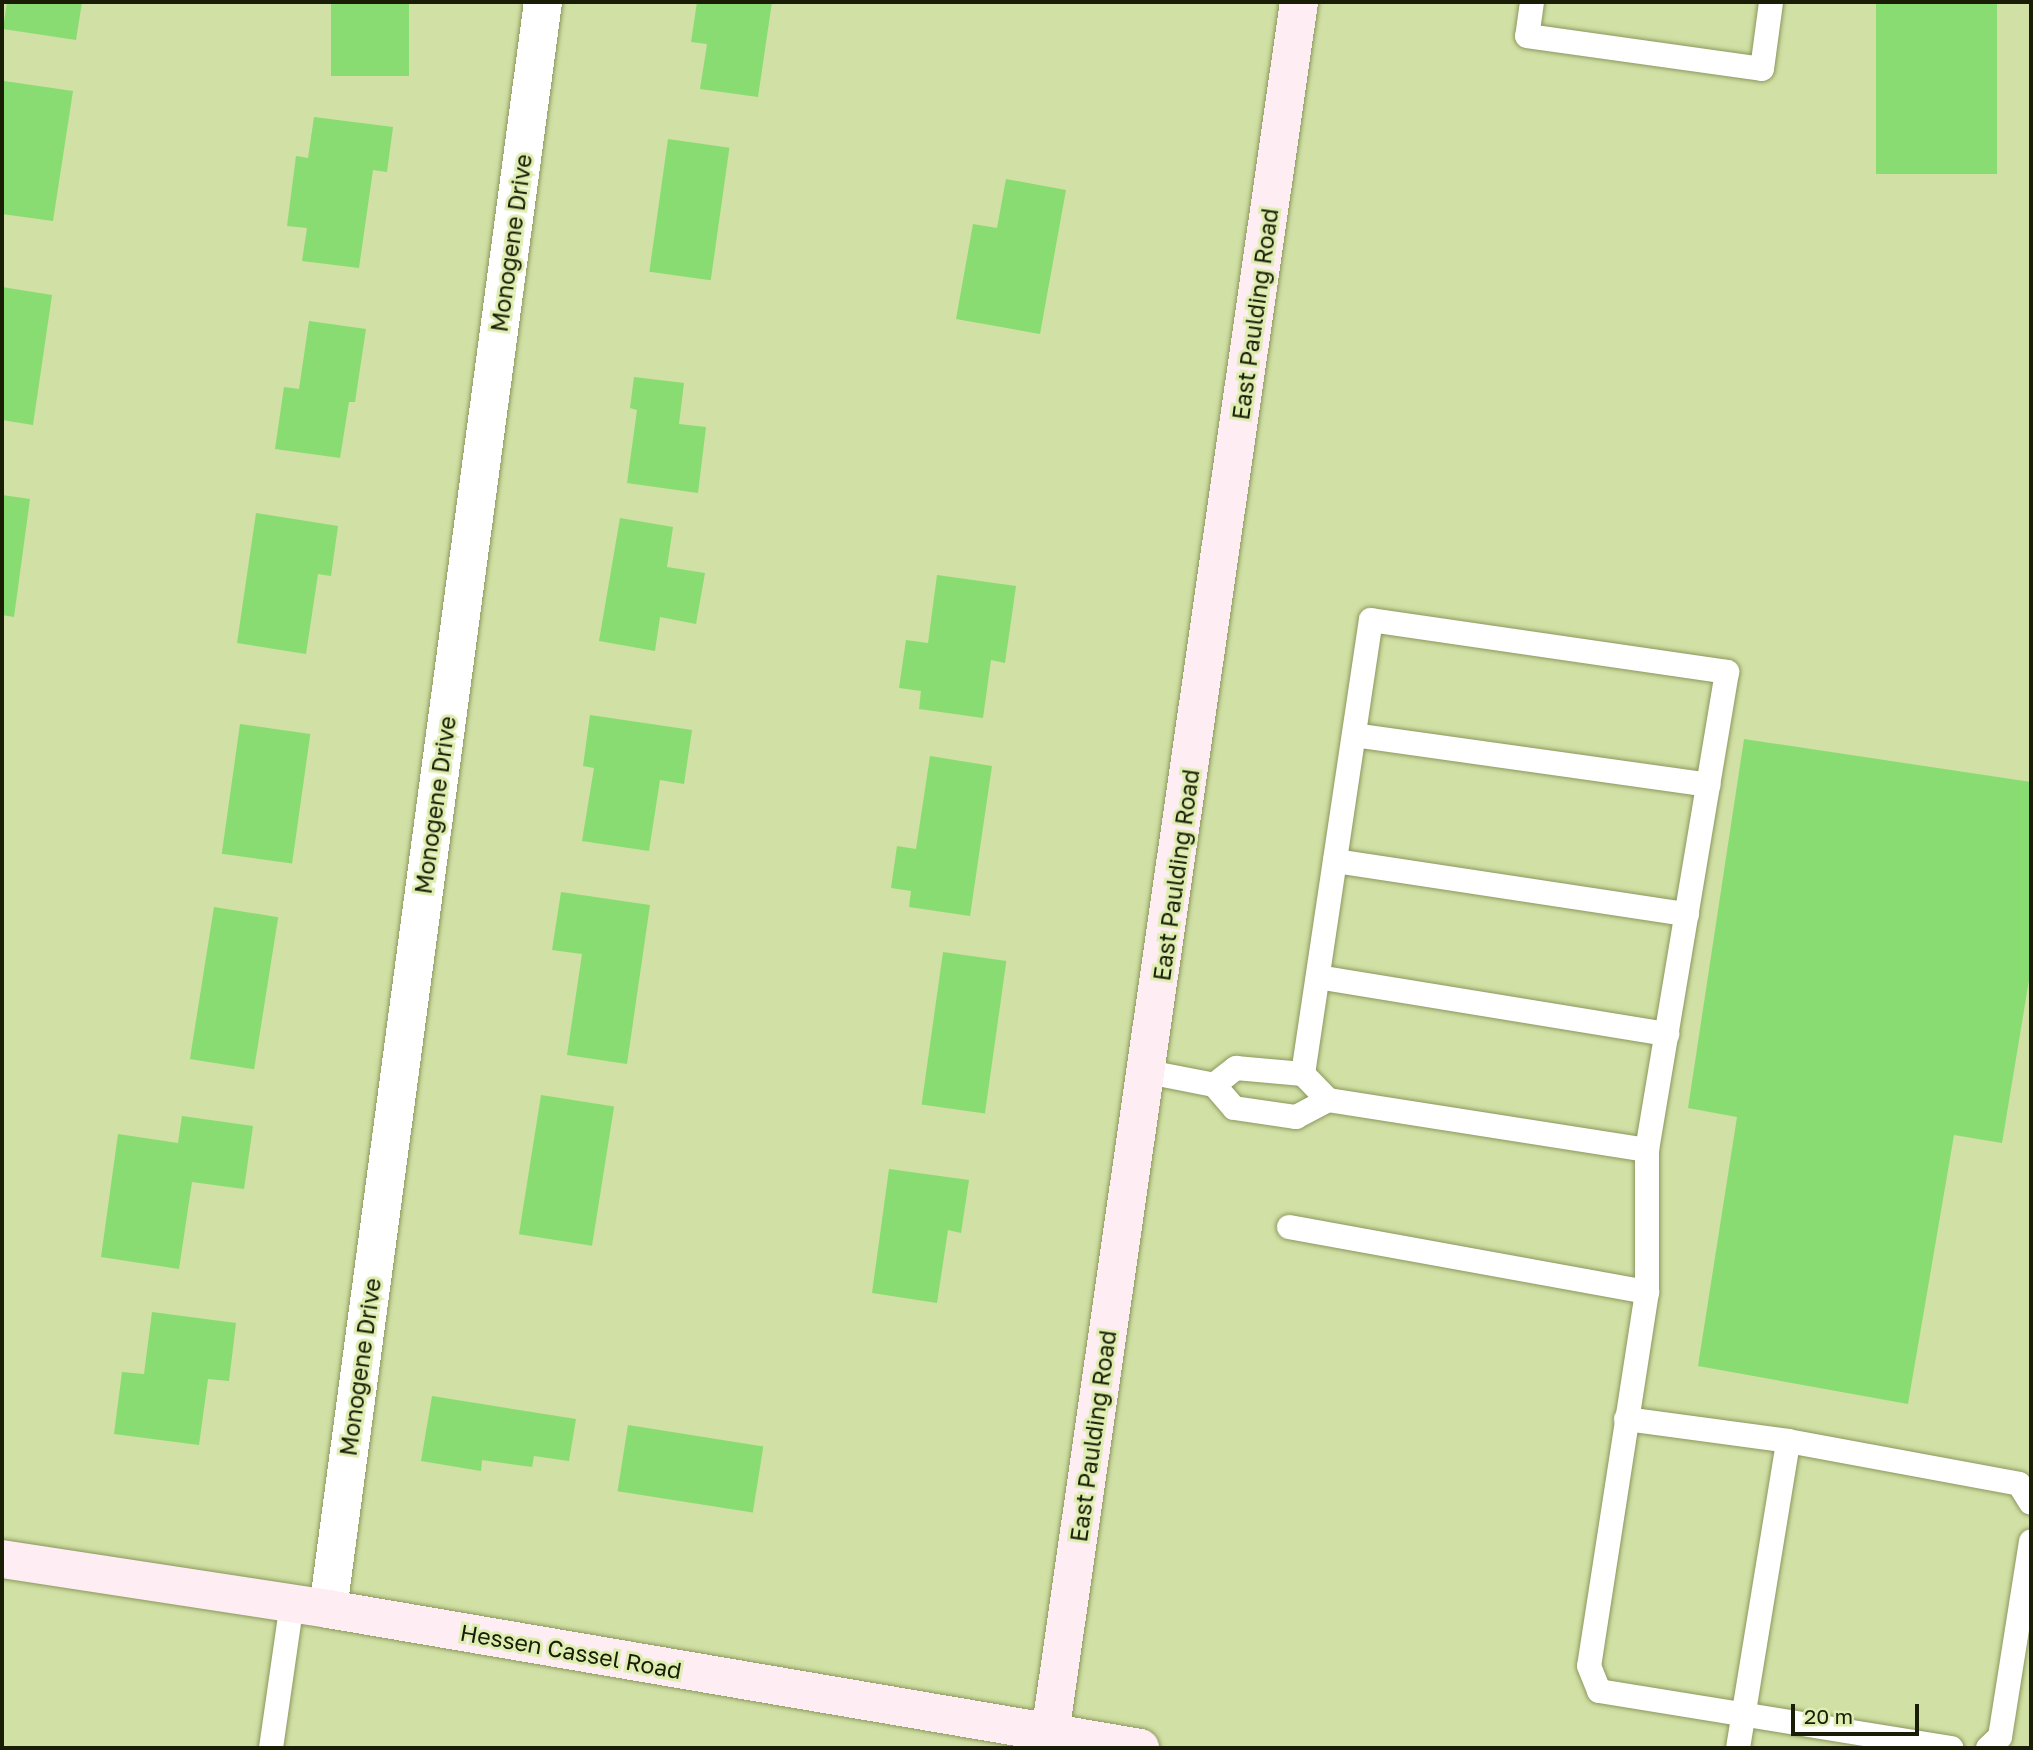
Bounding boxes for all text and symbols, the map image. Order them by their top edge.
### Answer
street label: Monogene Drive [485,152,537,334]
street label: East Paulding Road [1226,206,1284,422]
street label: Monogene Drive [409,714,461,896]
street label: East Paulding Road [1147,767,1205,983]
street label: Monogene Drive [334,1276,386,1458]
street label: East Paulding Road [1064,1328,1122,1544]
street label: Hessen Cassel Road [458,1618,684,1684]
scale bar [1795,1690,1923,1734]
text: 20 m [1804,1703,1853,1729]

